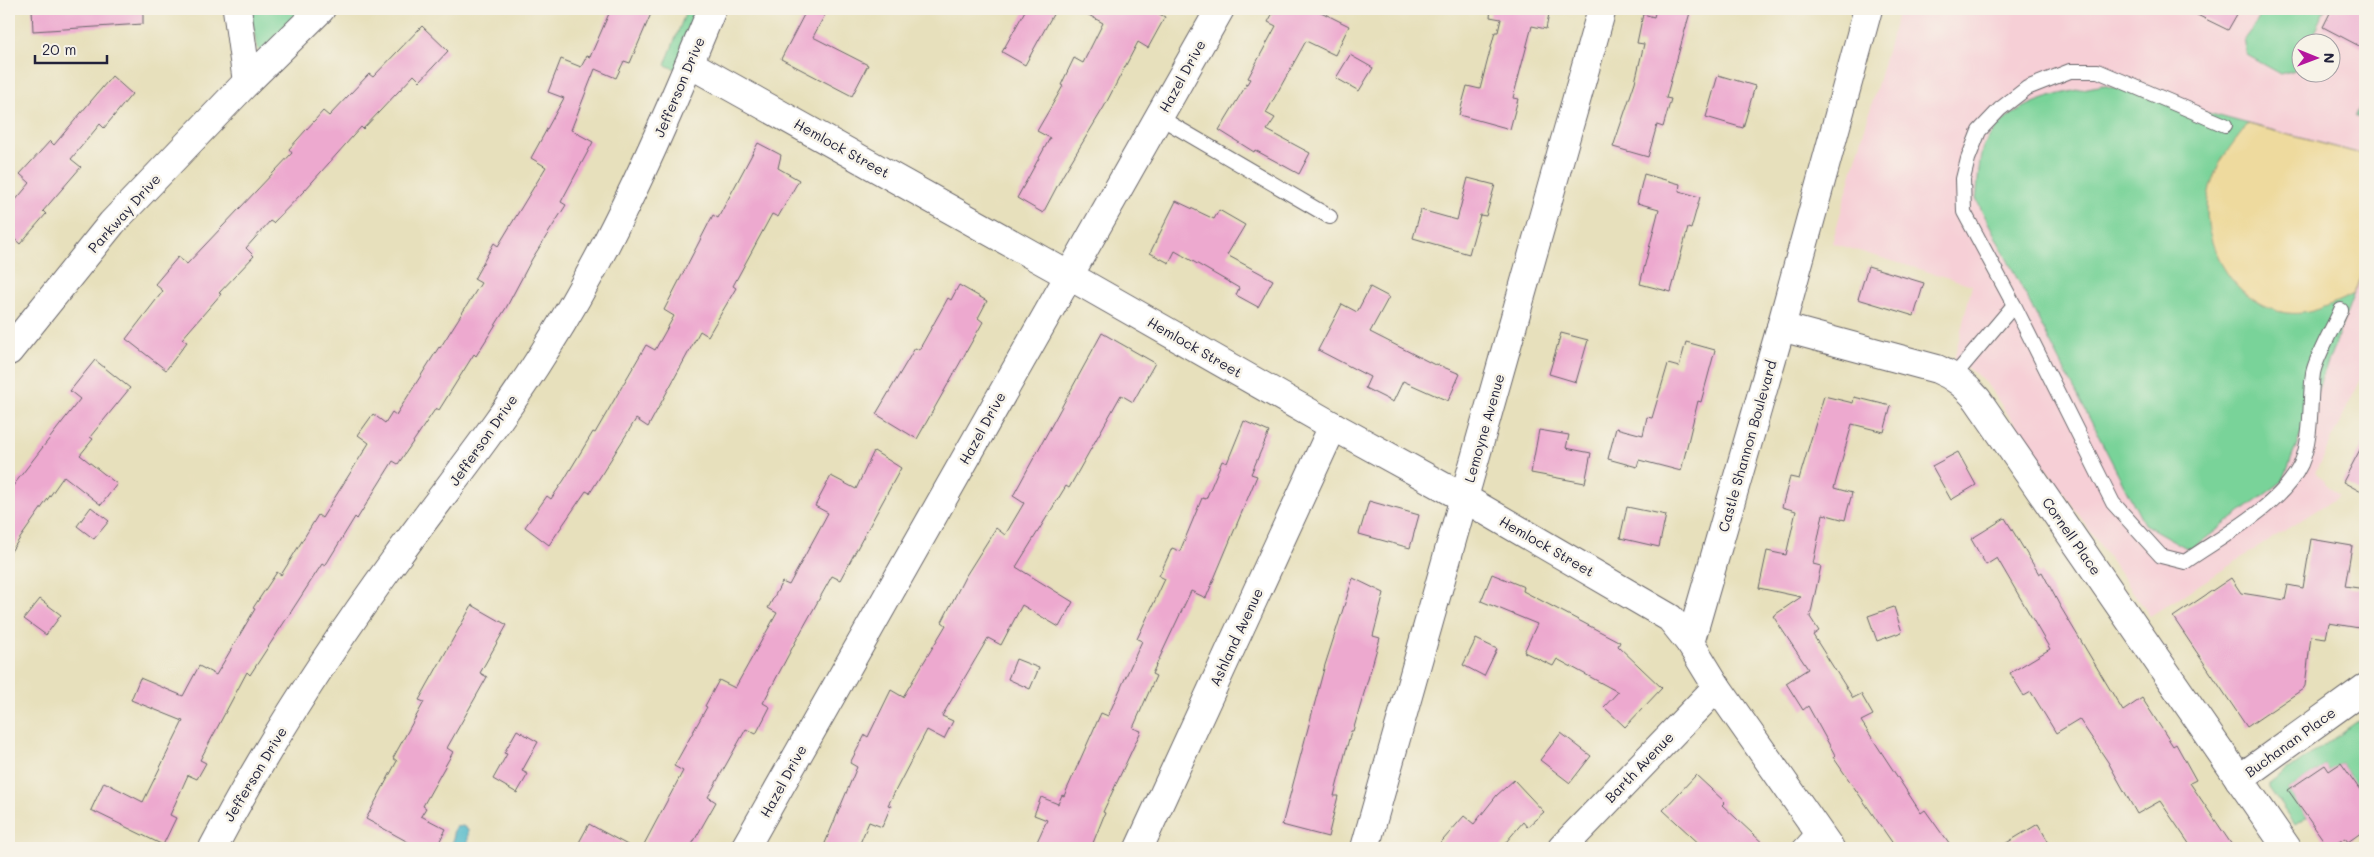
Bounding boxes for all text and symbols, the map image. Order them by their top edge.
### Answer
scale bar [35,32,108,64]
north arrow [2292,32,2342,82]
street label: Jefferson Drive [649,34,709,140]
street label: Hazel Drive [1154,36,1210,116]
text: 20 m [42,39,76,59]
text: N [2320,53,2339,64]
street label: Hemlock Street [791,114,893,182]
street label: Parkway Drive [83,169,165,257]
street label: Hemlock Street [1144,312,1246,382]
street label: Castle Shannon Boulevard [1713,358,1781,534]
street label: Lemoyne Avenue [1459,371,1509,485]
street label: Hazel Drive [954,388,1010,468]
street label: Jefferson Drive [444,391,522,489]
street label: Cornell Place [2038,493,2106,579]
street label: Hemlock Street [1496,511,1598,581]
street label: Ashland Avenue [1205,585,1267,689]
street label: Buchanan Place [2241,703,2339,781]
street label: Jefferson Drive [219,723,291,825]
street label: Barth Avenue [1600,728,1678,806]
street label: Hazel Drive [755,741,811,821]

